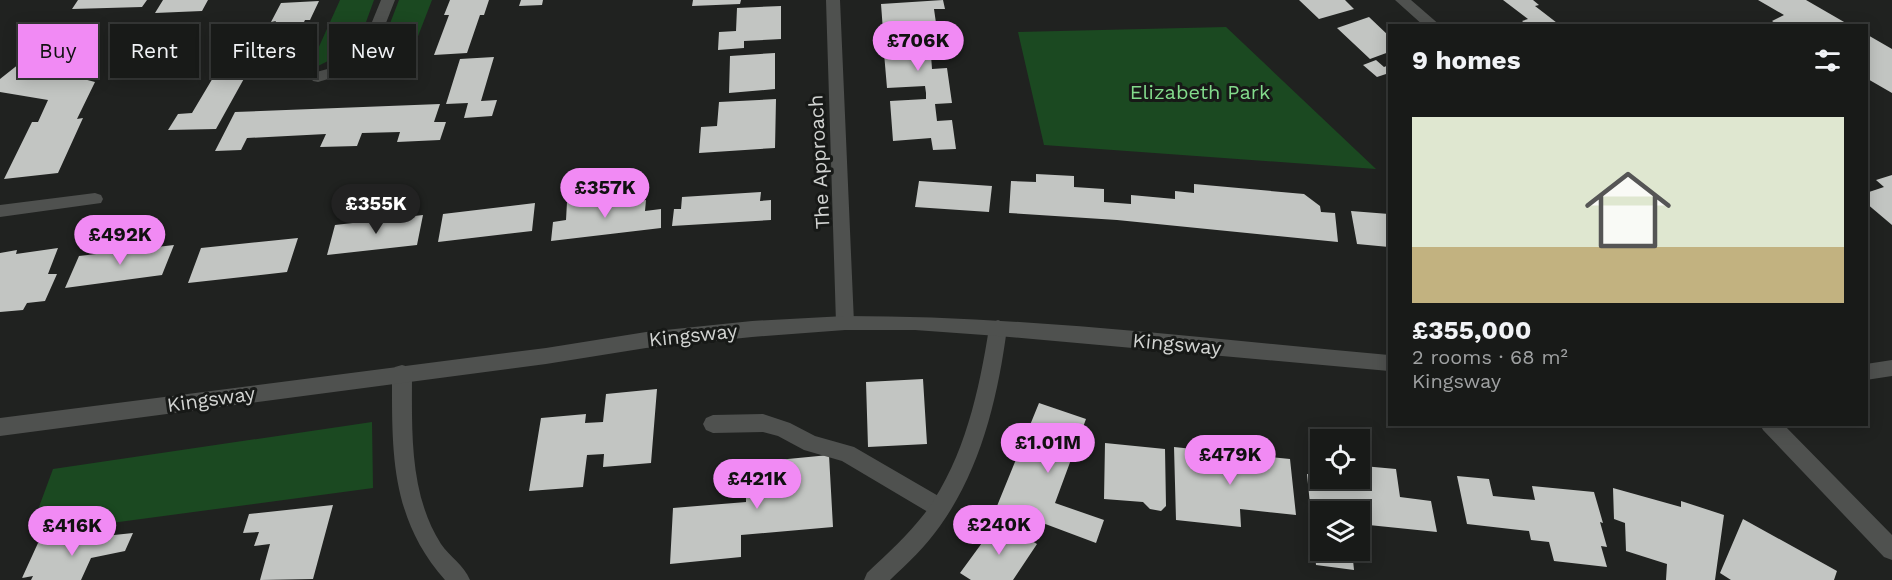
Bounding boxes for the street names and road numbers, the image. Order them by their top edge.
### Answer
street label: The Approach [803,94,835,230]
street label: Kingsway [648,318,739,352]
street label: Kingsway [1132,328,1223,360]
street label: Kingsway [165,381,257,417]

